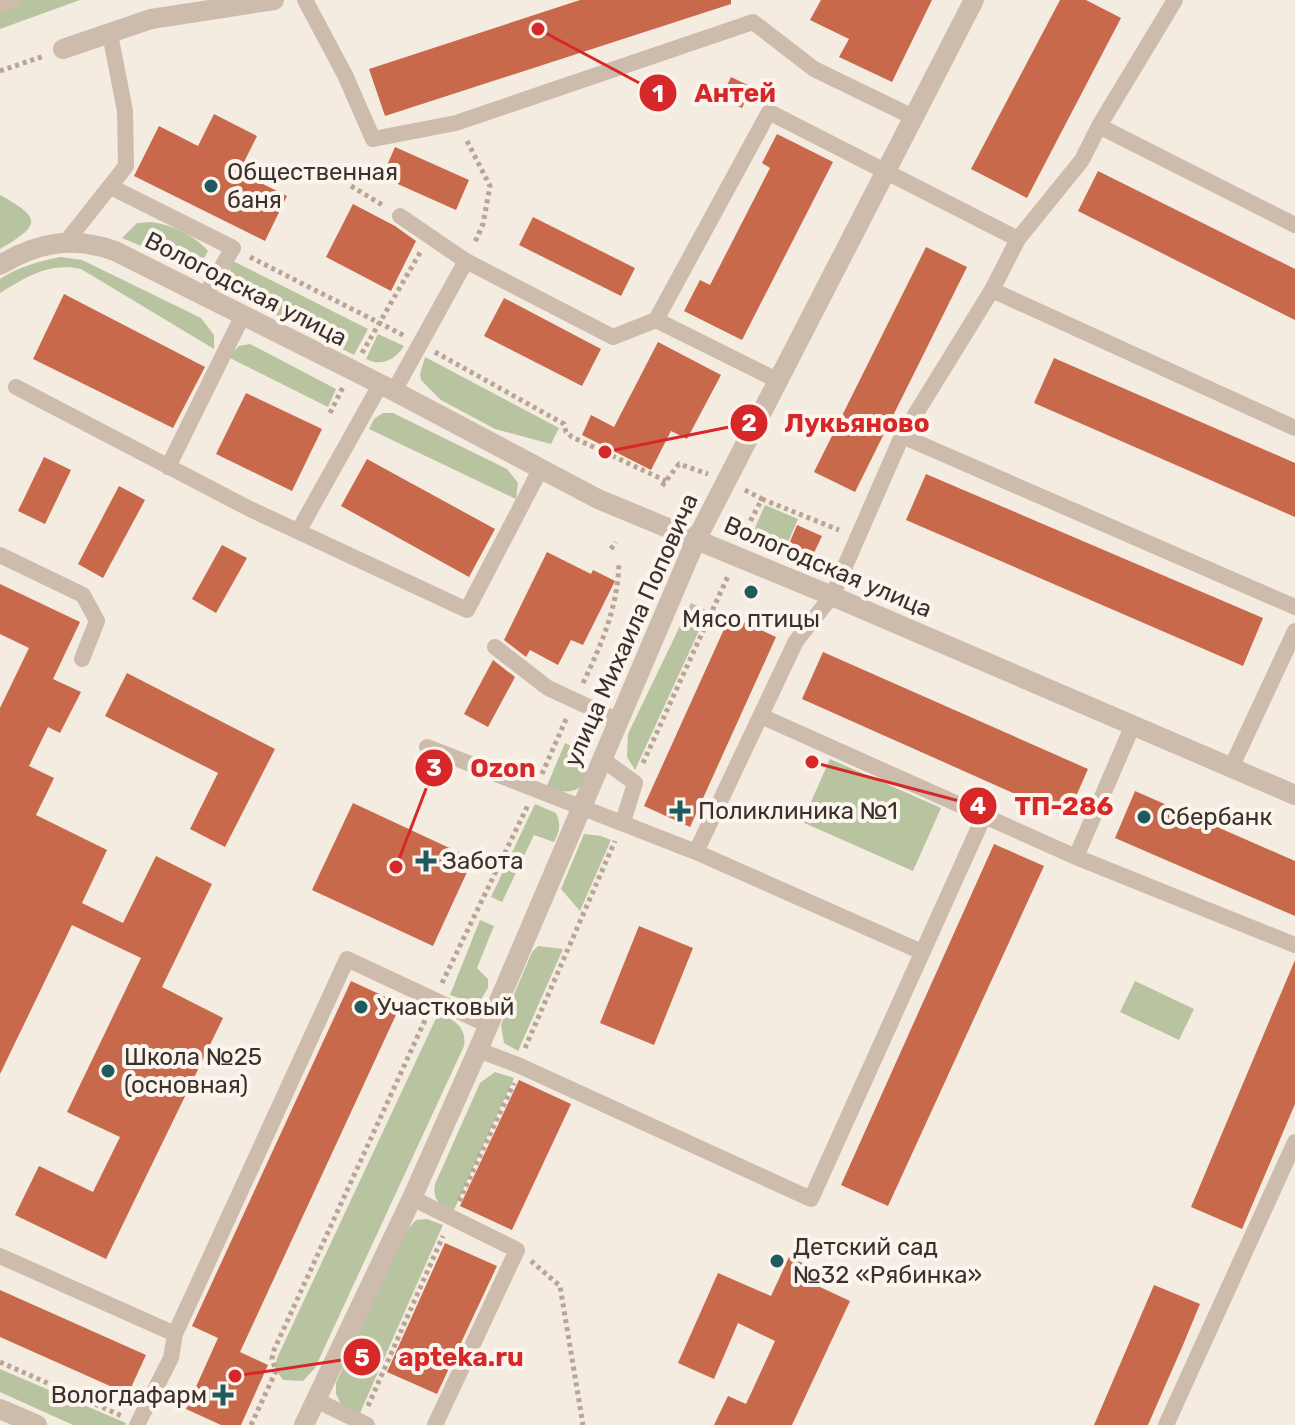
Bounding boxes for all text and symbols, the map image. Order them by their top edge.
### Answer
callout: Антей [638,68,791,118]
text: Антей [694,78,776,109]
text: 1 [652,80,664,108]
place label: Общественная баня [227,158,398,214]
marker: Общественная баня [202,177,220,195]
street label: Вологодская улица [140,226,352,352]
callout: Лукьяново [729,398,946,448]
text: Лукьяново [784,408,930,439]
text: 2 [741,409,757,437]
street label: улица Михаила Поповича [558,489,704,771]
street label: Вологодская улица [720,511,936,623]
marker: Мясо птицы [742,583,760,601]
place label: Мясо птицы [682,605,820,633]
callout: Ozon [414,743,551,793]
text: Ozon [470,753,536,784]
text: 3 [426,754,442,782]
callout: ТП-286 [958,781,1129,831]
text: ТП-286 [1015,791,1113,822]
text: 4 [970,792,986,820]
place label: Поликлиника №1 [698,797,898,825]
marker: Поликлиника №1 [669,800,691,822]
place label: Сбербанк [1160,803,1272,831]
marker: Сбербанк [1135,808,1153,826]
place label: Забота [442,847,523,875]
marker: Забота [417,852,435,870]
place label: Участковый [377,993,514,1021]
marker: Участковый [352,998,370,1016]
place label: Школа №25 (основная) [124,1043,262,1099]
marker: Школа №25 (основная) [99,1062,117,1080]
place label: Детский сад №32 «Рябинка» [793,1233,982,1289]
marker: Детский сад №32 «Рябинка» [768,1252,786,1270]
callout: apteka.ru [342,1332,539,1382]
text: apteka.ru [398,1342,524,1373]
text: 5 [354,1344,370,1372]
place label: Вологдафарм [51,1381,207,1409]
marker: Вологдафарм [214,1386,232,1404]

